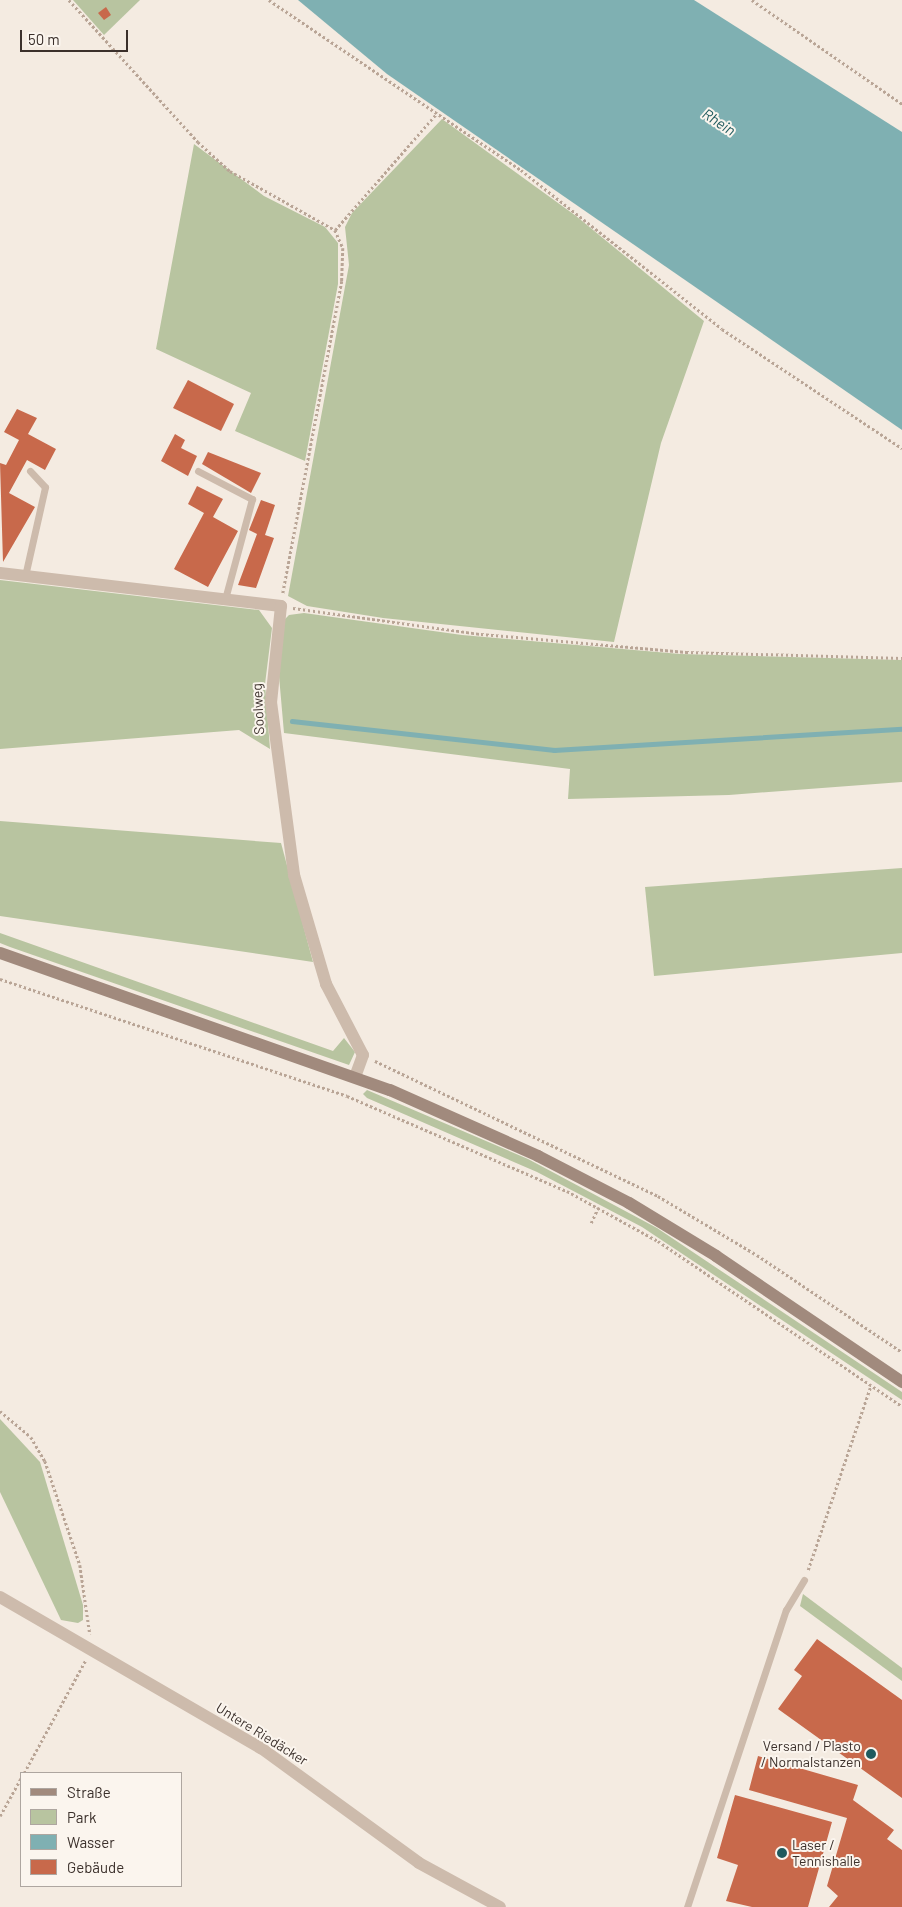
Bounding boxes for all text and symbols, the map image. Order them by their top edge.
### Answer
scale bar [22,20,130,52]
text: 50 m [28,30,60,48]
water label: Rhein [699,104,739,140]
street label: Soolweg [248,683,268,735]
street label: Untere Riedäcker [213,1699,311,1769]
place label: Versand / Plasto / Normalstanzen [761,1738,861,1770]
marker: Versand / Plasto / Normalstanzen [865,1748,877,1760]
legend [20,1772,182,1887]
text: Straße [67,1783,111,1801]
text: Park [67,1808,96,1826]
text: Wasser [67,1833,115,1851]
place label: Laser / Tennishalle [792,1837,860,1870]
marker: Laser / Tennishalle [776,1847,788,1859]
text: Gebäude [67,1858,124,1876]

